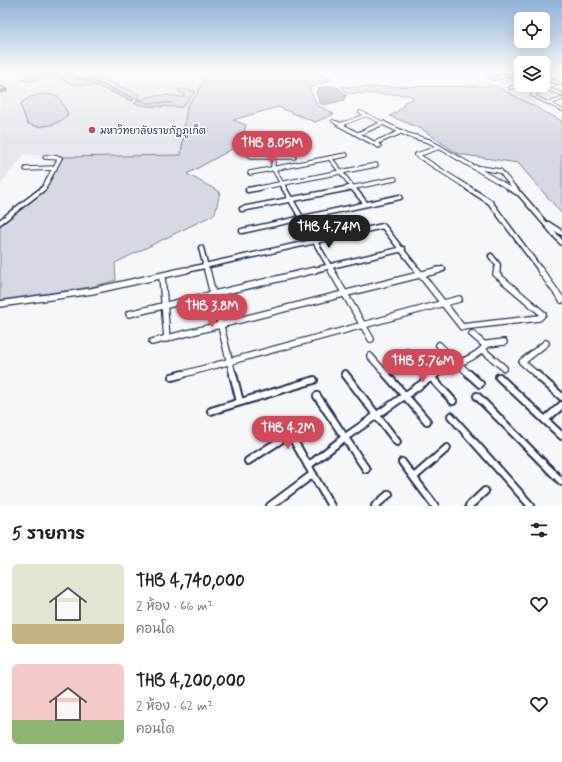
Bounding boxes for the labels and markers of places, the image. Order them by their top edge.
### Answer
place label: มหาวิทยาลัยราชภัฏภูเก็ต [100,123,206,138]
marker: มหาวิทยาลัยราชภัฏภูเก็ต [87,125,97,135]
pin: THB 8.05M [226,131,318,165]
pin: THB 4.74M [283,215,375,249]
pin: THB 3.8M [171,294,253,328]
pin: THB 5.76M [377,349,469,383]
pin: THB 4.2M [247,416,329,450]

